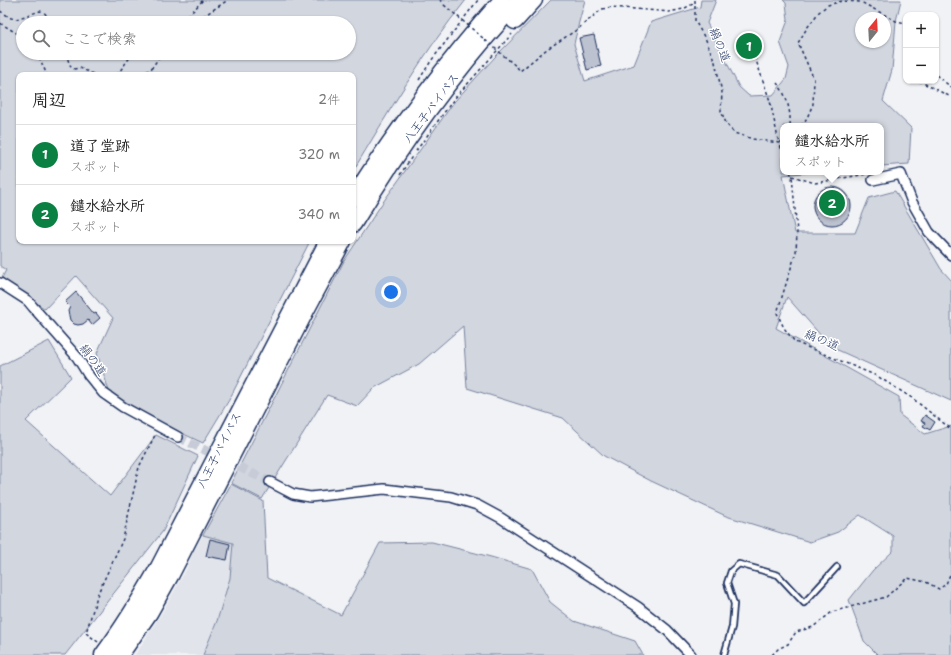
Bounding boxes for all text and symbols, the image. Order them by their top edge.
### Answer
north arrow [855,12,891,48]
map controls [903,12,939,84]
button: + [903,12,939,48]
search box [16,16,356,60]
street label: 絹の道 [706,25,734,65]
icon: search [30,27,52,49]
text: ここで検索 [62,29,137,49]
pin: 1 [736,31,762,61]
button: − [903,48,939,84]
street label: 八王子バイパス [399,70,463,146]
text: 周辺 [32,89,66,111]
text: 2件 [318,91,340,108]
popup [780,123,884,175]
text: 鑓水給水所 [794,131,870,151]
text: 道了堂跡 [70,136,130,156]
text: 1 [42,146,48,163]
text: 320 m [298,146,340,163]
text: スポット [794,153,847,170]
text: スポット [70,158,122,175]
pin: 2 [819,188,845,218]
text: 鑓水給水所 [70,196,145,216]
text: 2 [40,206,50,223]
text: 340 m [298,206,340,223]
text: スポット [70,218,122,235]
your location [381,282,401,302]
street label: 絹の道 [802,326,842,354]
street label: 絹の道 [76,341,110,379]
street label: 八王子バイパス [193,409,245,491]

